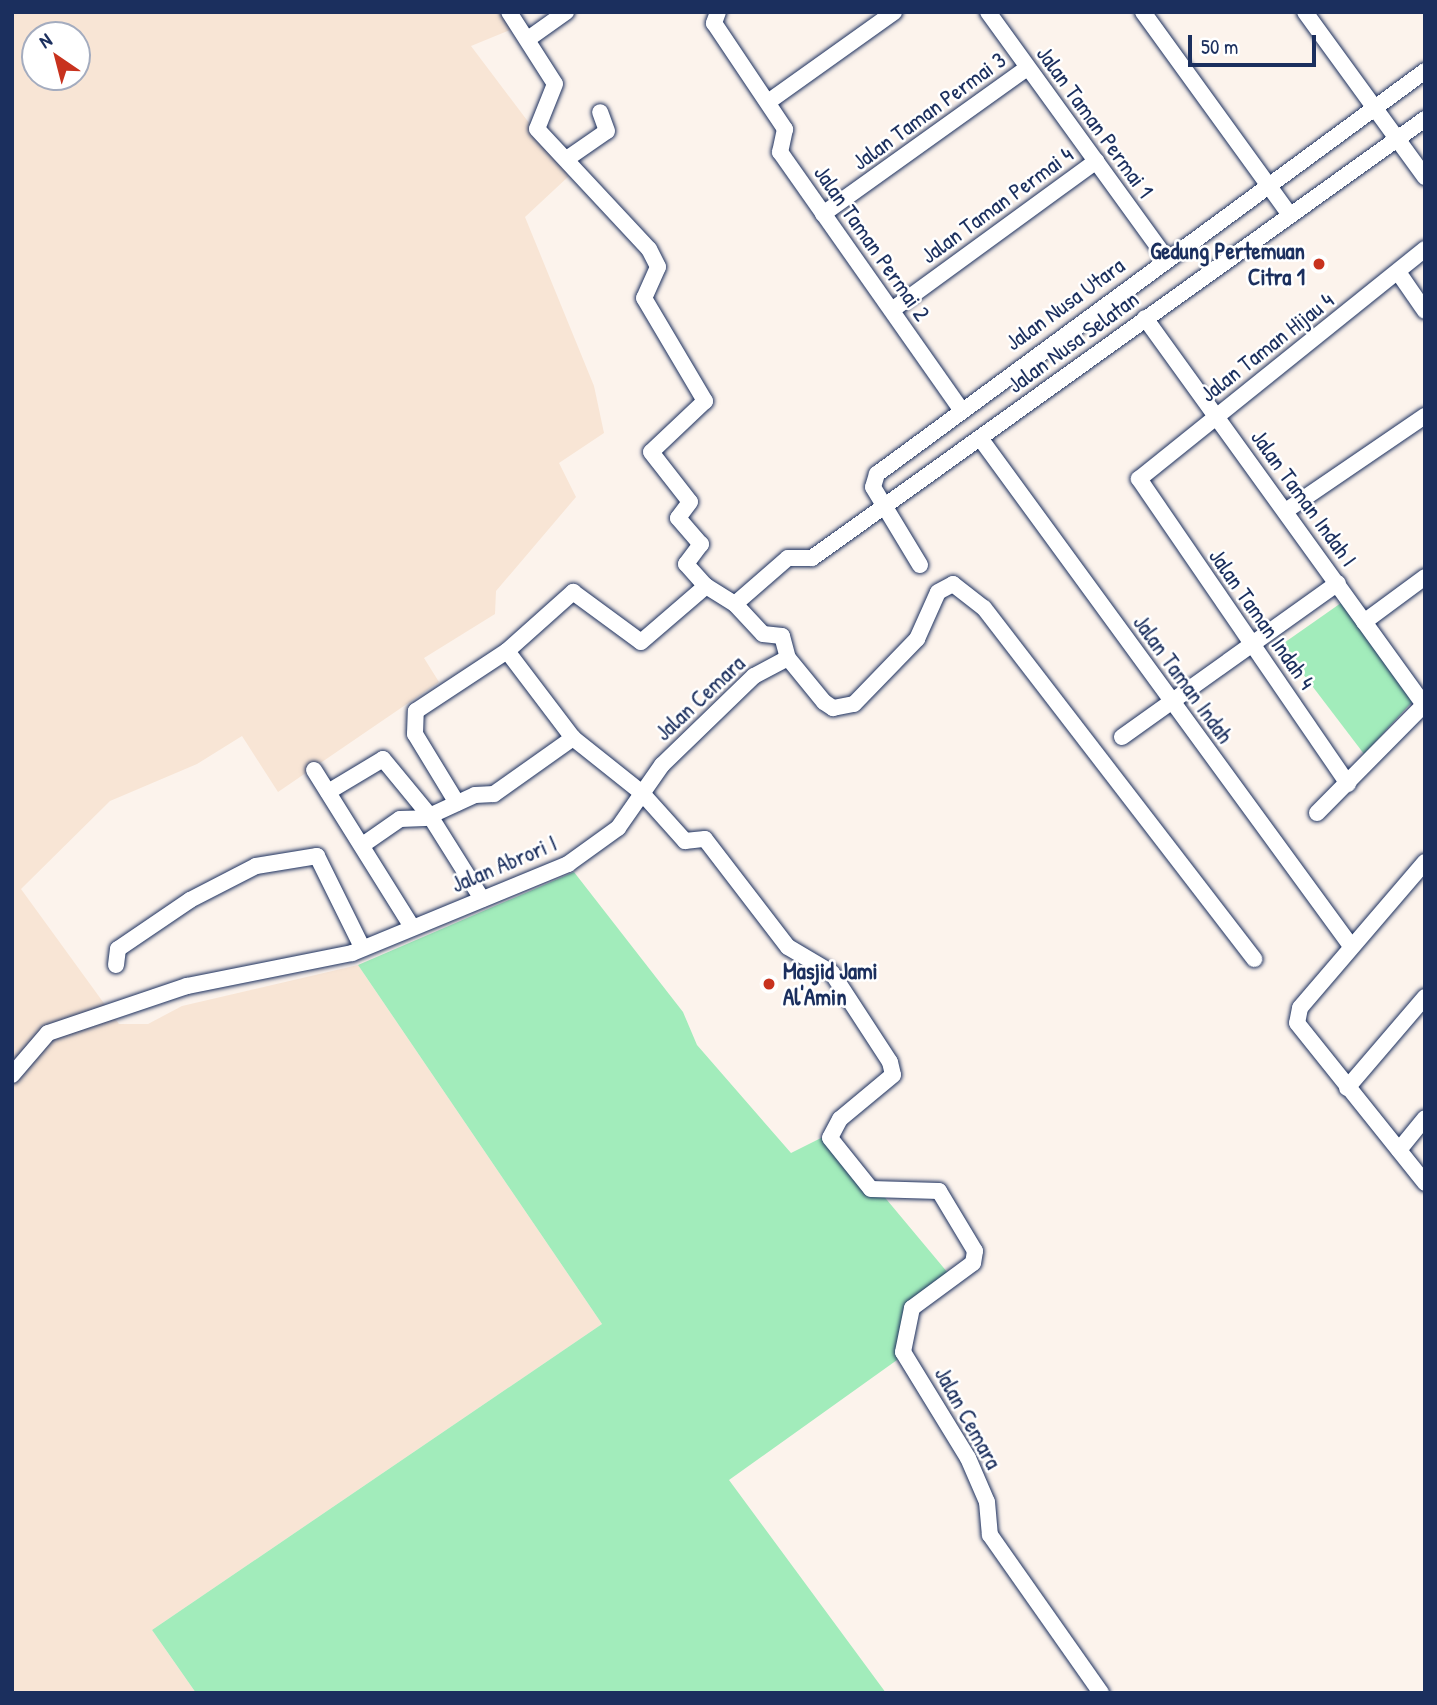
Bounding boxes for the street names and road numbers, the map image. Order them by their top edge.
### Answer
street label: Jalan Taman Permai 1 [1031,41,1159,203]
street label: Jalan Taman Permai 3 [847,46,1011,176]
street label: Jalan Taman Permai 4 [916,141,1078,269]
street label: Jalan Taman Permai 2 [808,160,936,326]
street label: Jalan Nusa Utara [1000,252,1130,356]
street label: Jalan Nusa Selatan [1002,285,1144,399]
street label: Jalan Taman Hijau 4 [1195,286,1339,408]
street label: Jalan Taman Indah I [1245,424,1363,572]
street label: Jalan Taman Indah 4 [1203,543,1321,695]
street label: Jalan Taman Indah [1127,609,1239,749]
street label: Jalan Cemara [649,650,751,746]
street label: Jalan Abrori I [447,829,561,899]
street label: Jalan Cemara [929,1362,1007,1474]

